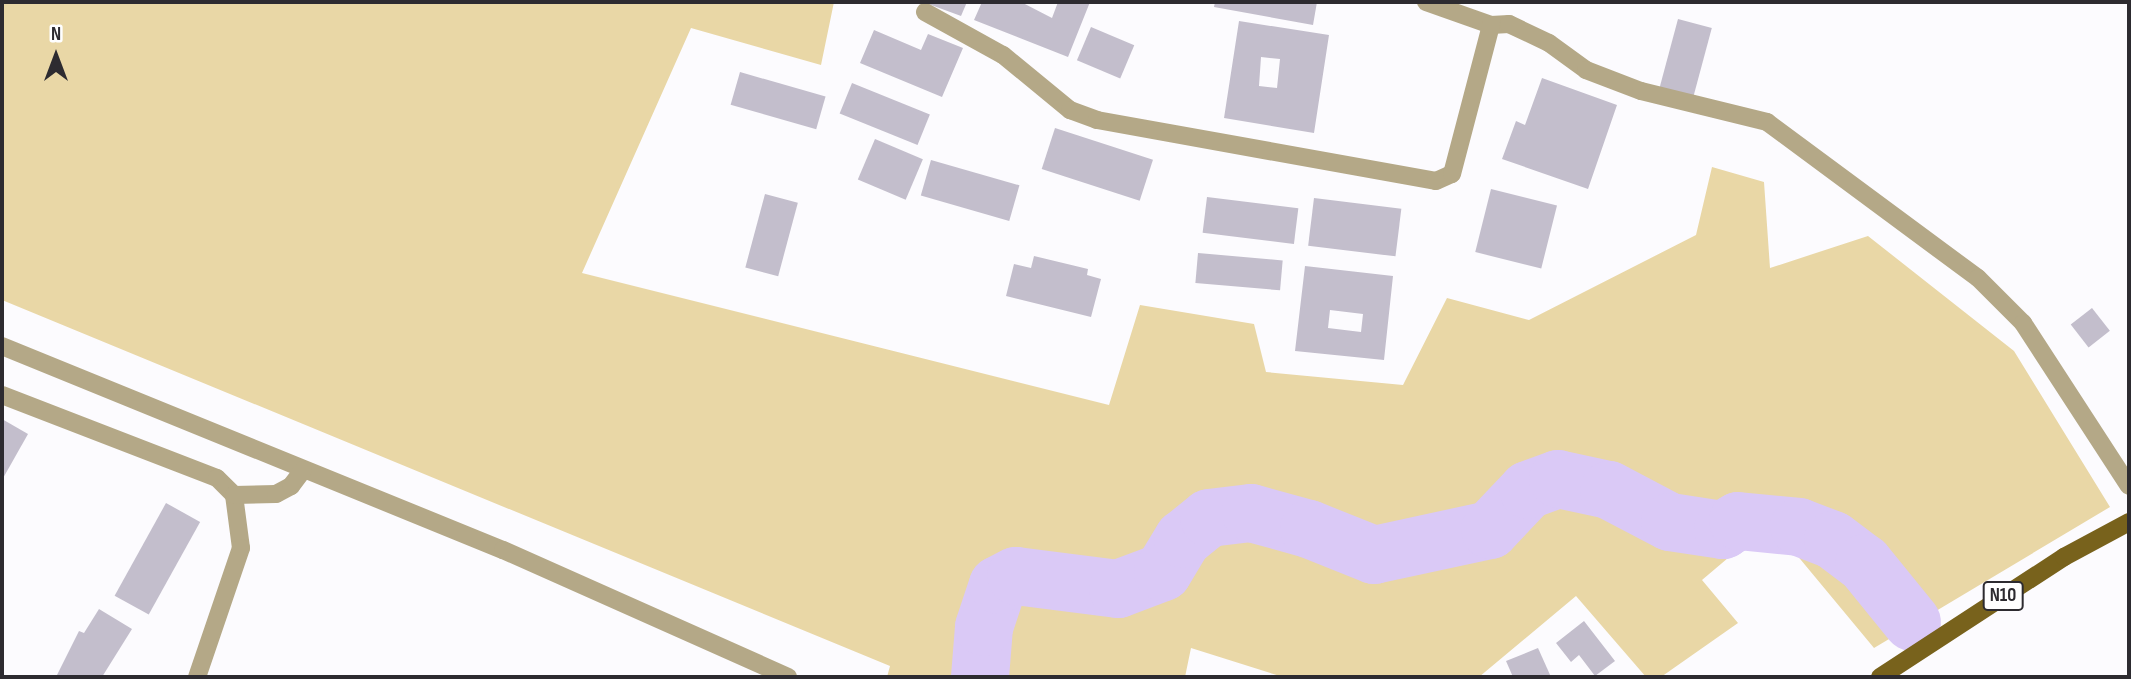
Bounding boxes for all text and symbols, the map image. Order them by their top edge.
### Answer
north arrow [21,21,91,91]
text: N [51,23,61,46]
road number: N10 [1982,580,2024,611]

